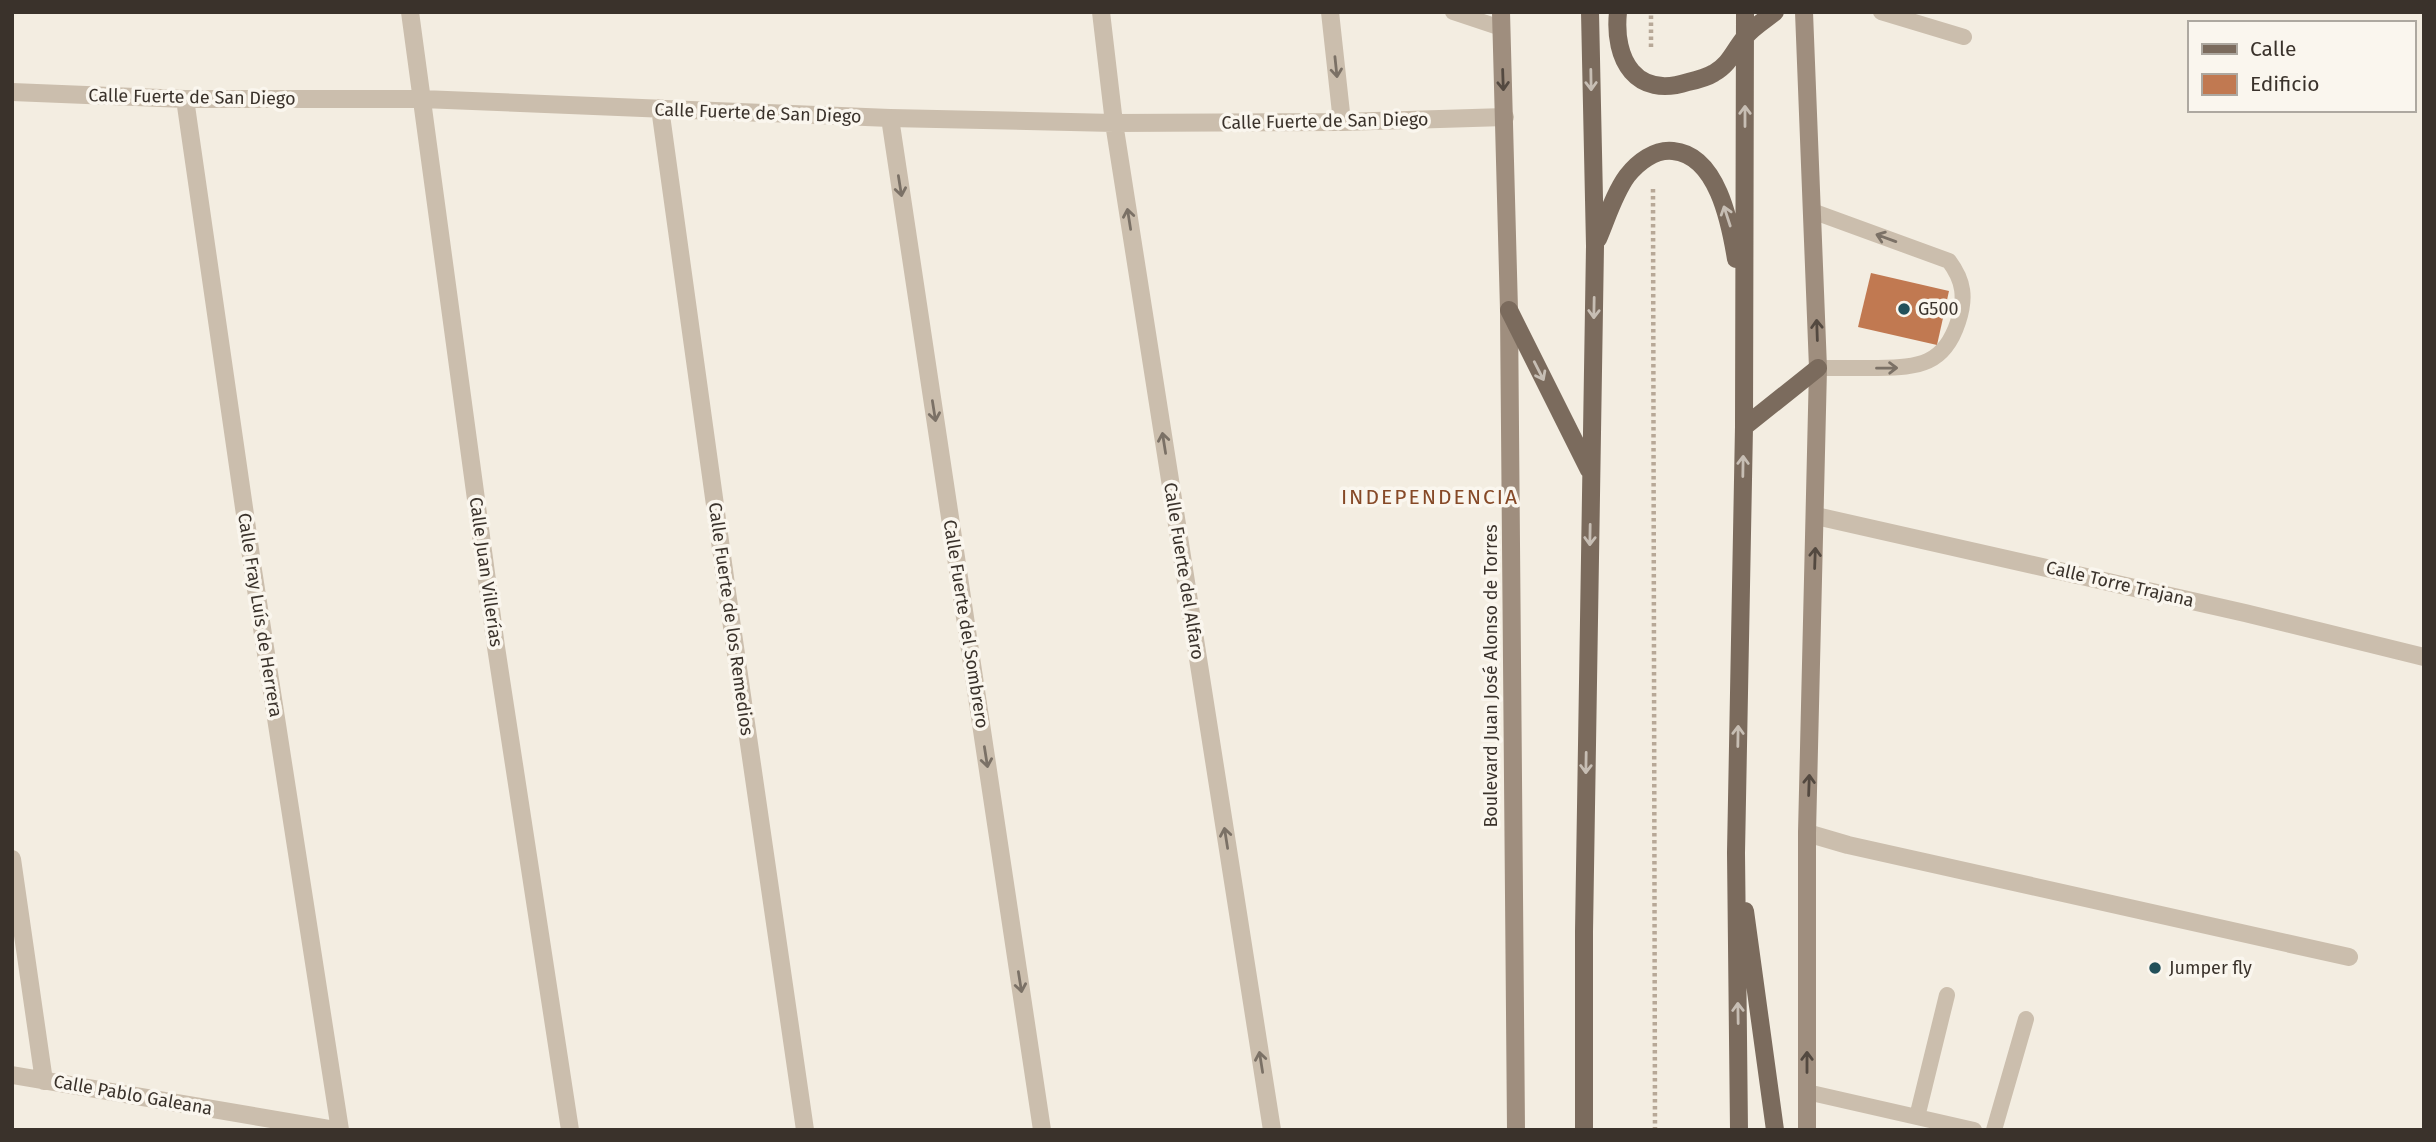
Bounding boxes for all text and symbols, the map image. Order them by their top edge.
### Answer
legend [2188,21,2415,112]
text: Calle [2250,36,2296,62]
one-way arrow [1330,55,1343,78]
one-way arrow [1497,69,1510,92]
one-way arrow [1584,69,1598,92]
text: Edificio [2250,71,2320,97]
street label: Calle Fuerte de San Diego [88,84,296,110]
street label: Calle Fuerte de San Diego [654,98,862,128]
one-way arrow [1738,105,1752,128]
street label: Calle Fuerte de San Diego [1221,108,1429,134]
one-way arrow [894,174,907,197]
one-way arrow [1719,206,1732,228]
one-way arrow [1122,208,1135,231]
one-way arrow [1875,231,1897,243]
one-way arrow [1587,296,1600,319]
place label: G500 [1918,298,1958,320]
marker: G500 [1896,301,1912,317]
one-way arrow [1810,319,1823,342]
one-way arrow [1533,360,1547,381]
one-way arrow [1875,361,1898,374]
one-way arrow [928,399,941,422]
one-way arrow [1157,433,1170,455]
one-way arrow [1737,455,1750,478]
street label: Calle Fuerte del Alfaro [1159,481,1209,661]
district label: INDEPENDENCIA [1341,484,1519,510]
street label: Calle Juan Villerías [465,496,507,648]
street label: Calle Fuerte de los Remedios [704,501,758,737]
street label: Calle Fray Luís de Herrera [233,511,287,719]
street label: Calle Fuerte del Sombrero [939,518,993,730]
street label: Boulevard Juan José Alonso de Torres [1480,524,1502,828]
one-way arrow [1583,524,1596,547]
one-way arrow [1808,546,1821,569]
street label: Calle Torre Trajana [2044,556,2196,612]
one-way arrow [1732,725,1745,748]
one-way arrow [980,745,993,768]
one-way arrow [1580,751,1593,774]
one-way arrow [1802,774,1815,797]
one-way arrow [1219,827,1232,849]
place label: Jumper fly [2169,957,2252,979]
marker: Jumper fly [2147,960,2163,976]
one-way arrow [1014,970,1027,993]
one-way arrow [1731,1001,1745,1024]
one-way arrow [1800,1050,1814,1073]
one-way arrow [1254,1051,1267,1074]
street label: Calle Pablo Galeana [52,1070,214,1120]

